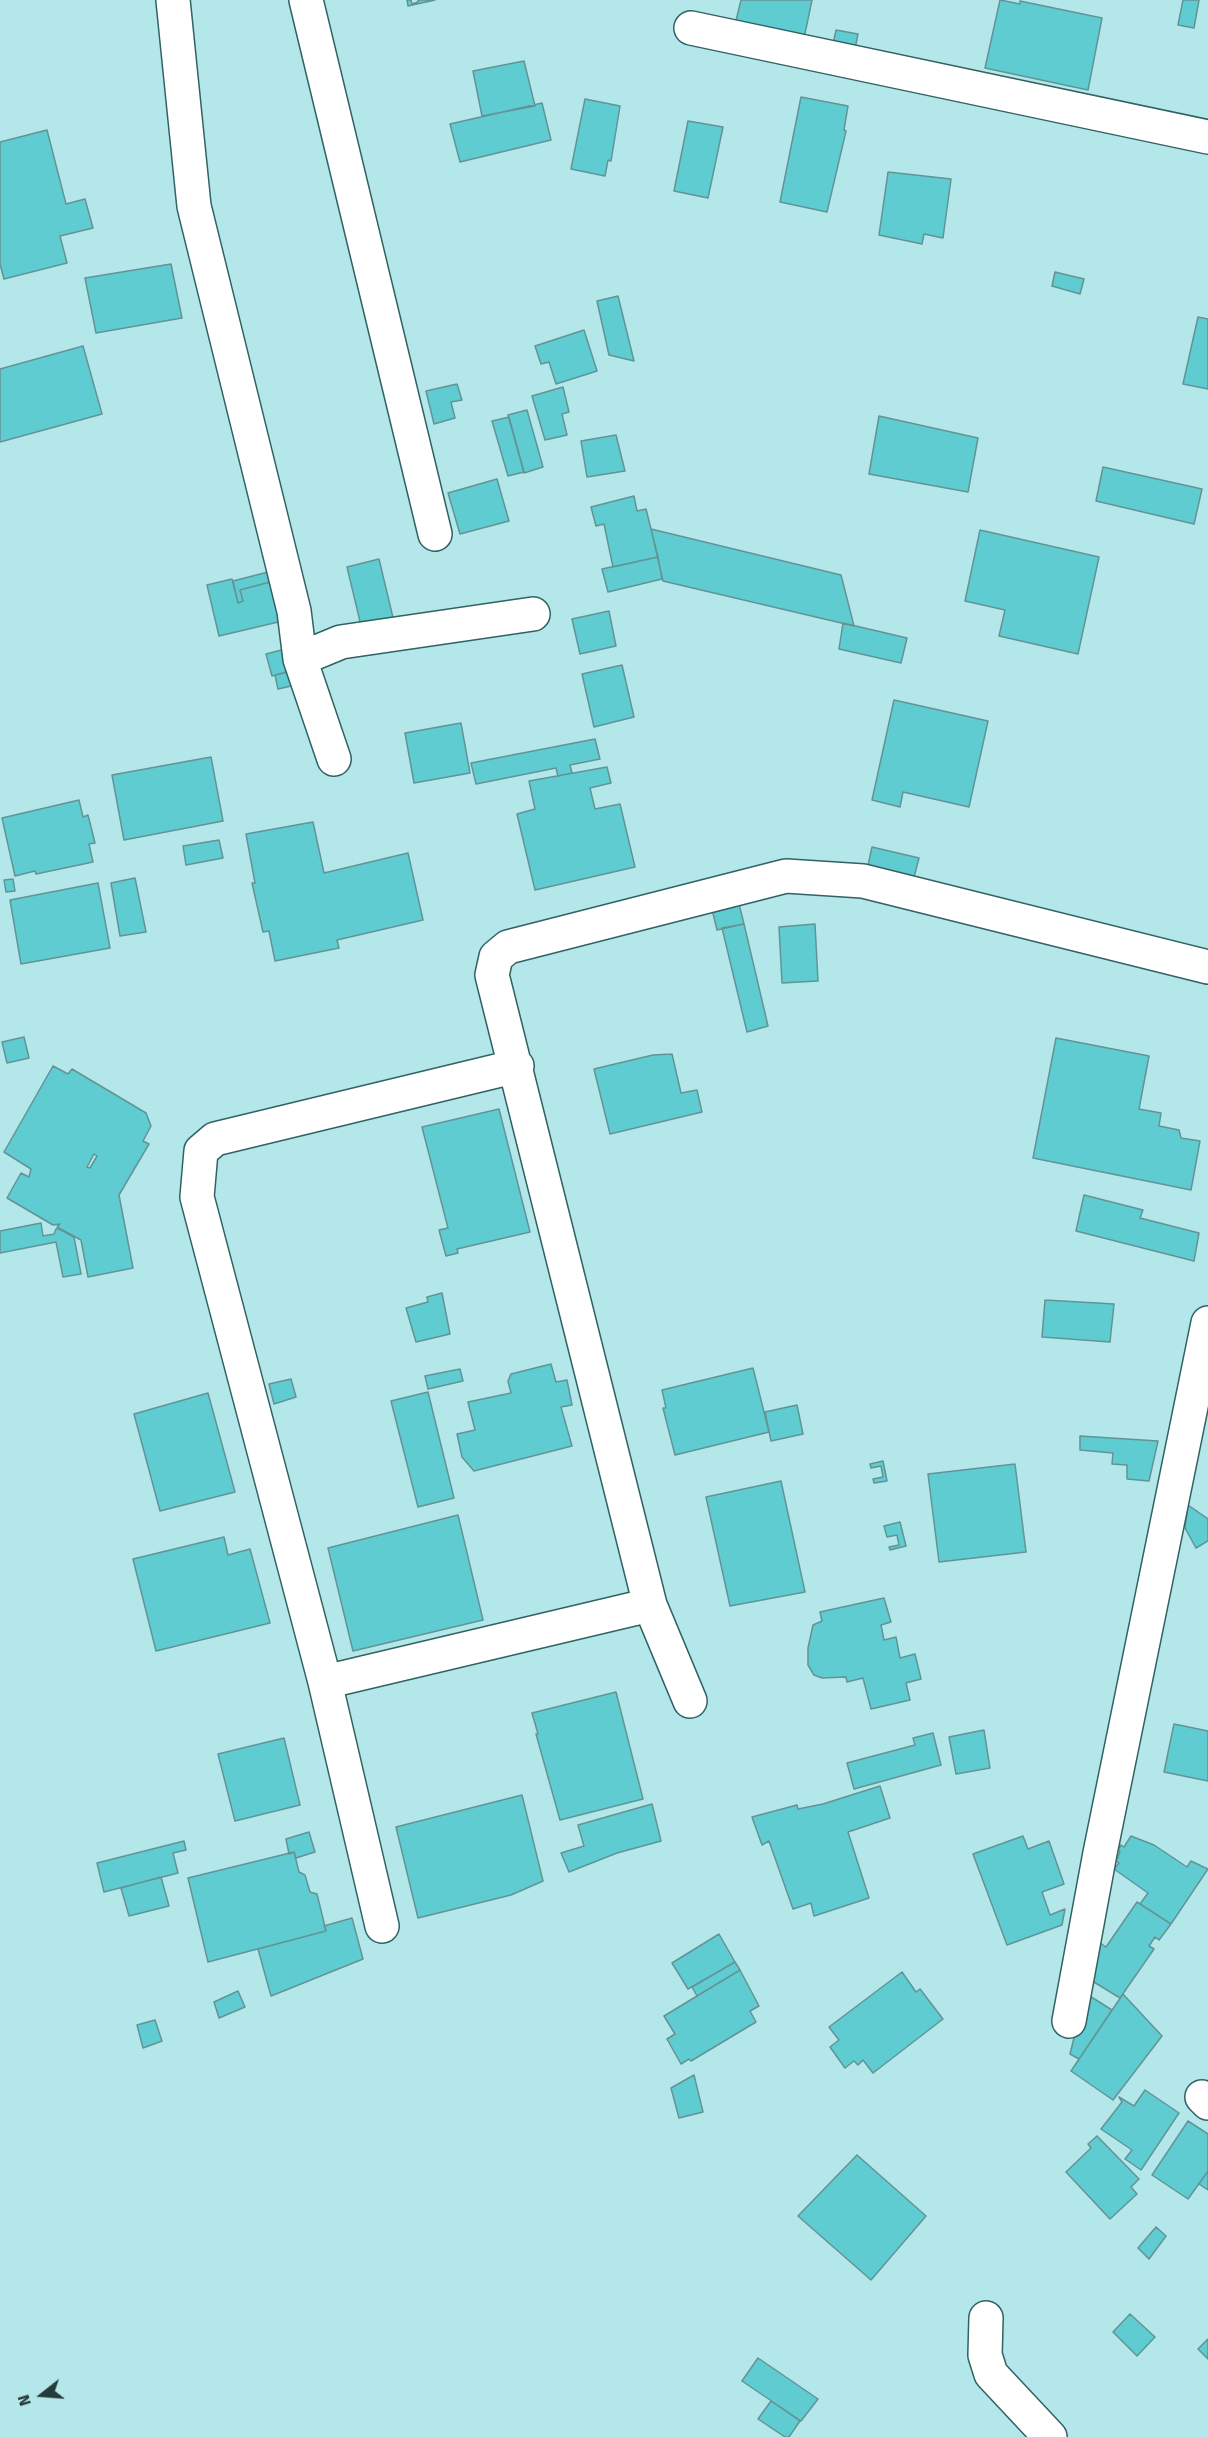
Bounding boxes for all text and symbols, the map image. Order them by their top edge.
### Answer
north arrow [12,2365,72,2425]
text: N [14,2393,35,2408]

